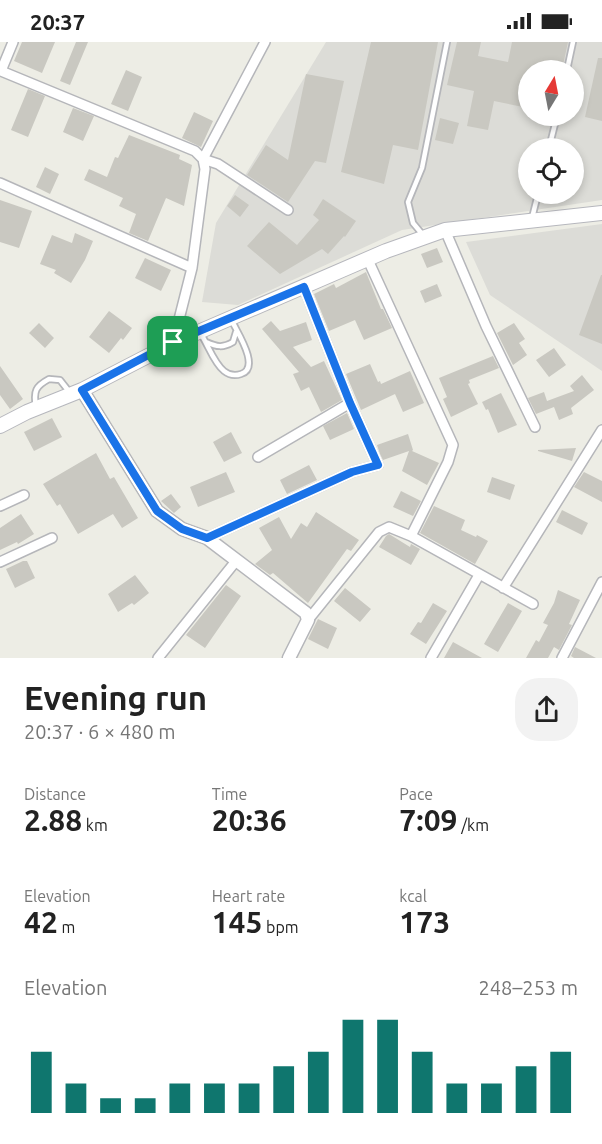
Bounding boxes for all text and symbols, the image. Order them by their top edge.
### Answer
text: 20:37 [30,9,85,34]
north arrow [518,60,584,126]
map controls [518,60,584,204]
button: locate [518,138,584,204]
pin [147,316,198,367]
icon: arrive [156,325,189,358]
button: share [515,678,578,741]
text: Evening run [24,679,207,716]
text: 20:37 · 6 × 480 m [24,720,176,743]
text: Distance [24,785,86,803]
text: Time [212,785,247,803]
text: Pace [399,785,433,803]
text: 2.88 [24,803,82,837]
text: 20:36 [212,803,287,837]
text: 7:09 [399,803,457,837]
text: km [82,816,108,834]
text: /km [457,816,489,834]
text: Elevation [24,887,91,905]
text: Heart rate [212,887,285,905]
text: kcal [399,887,427,905]
text: 42 [24,905,58,939]
text: 145 [212,905,262,939]
text: 173 [399,905,450,939]
text: m [58,918,75,936]
text: bpm [262,918,299,936]
text: Elevation [24,976,107,999]
text: 248–253 m [479,976,578,999]

